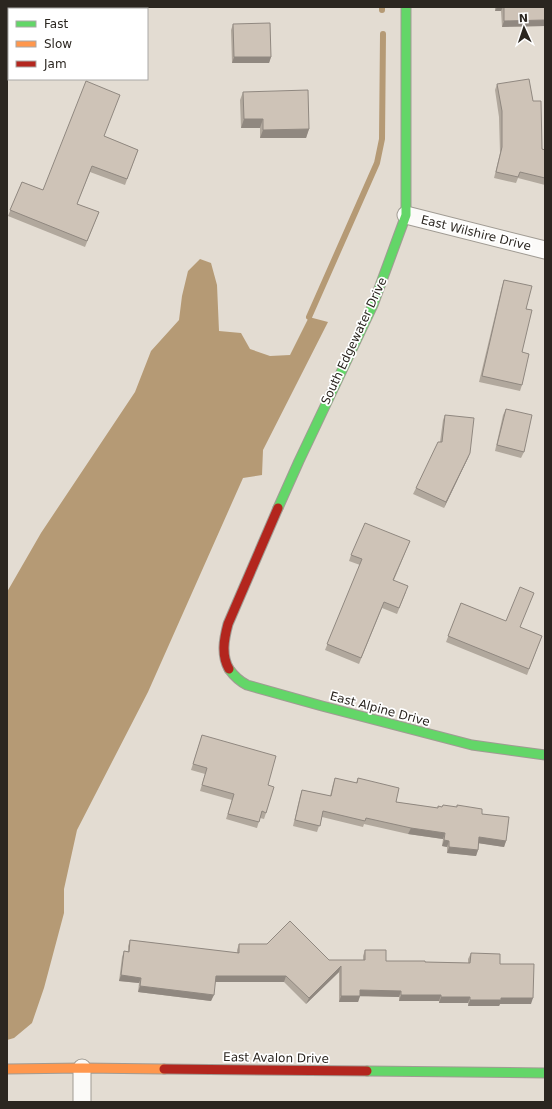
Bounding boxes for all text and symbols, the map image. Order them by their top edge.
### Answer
legend [8,8,148,80]
north arrow [504,8,544,48]
text: N [519,12,528,25]
text: Fast [44,17,68,31]
text: Slow [44,37,72,51]
text: Jam [43,57,67,71]
street label: East Wilshire Drive [419,213,533,253]
street label: South Edgewater Drive [318,275,390,407]
street label: East Alpine Drive [328,689,432,729]
street label: East Avalon Drive [223,1050,329,1066]

